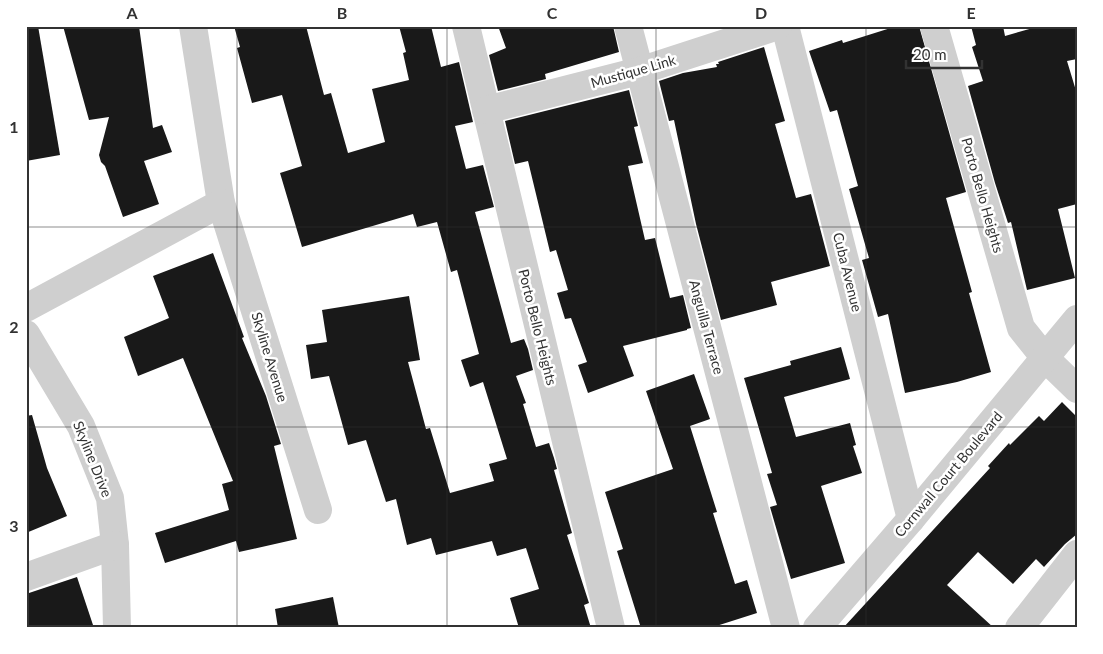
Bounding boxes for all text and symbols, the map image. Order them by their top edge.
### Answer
text: A [125,3,138,22]
text: B [337,3,347,22]
text: C [547,3,558,22]
text: D [755,3,767,22]
text: E [966,3,976,22]
scale bar [906,38,982,70]
text: 20 m [913,45,947,63]
street label: Mustique Link [589,51,678,91]
text: 1 [9,117,19,136]
street label: Porto Bello Heights [958,135,1008,255]
street label: Cuba Avenue [830,230,866,314]
street label: Porto Bello Heights [515,267,561,387]
street label: Anguilla Terrace [686,278,728,376]
street label: Skyline Avenue [248,310,292,404]
text: 2 [9,317,19,336]
street label: Cornwall Court Boulevard [890,408,1006,540]
street label: Skyline Drive [70,418,116,500]
text: 3 [9,516,19,535]

